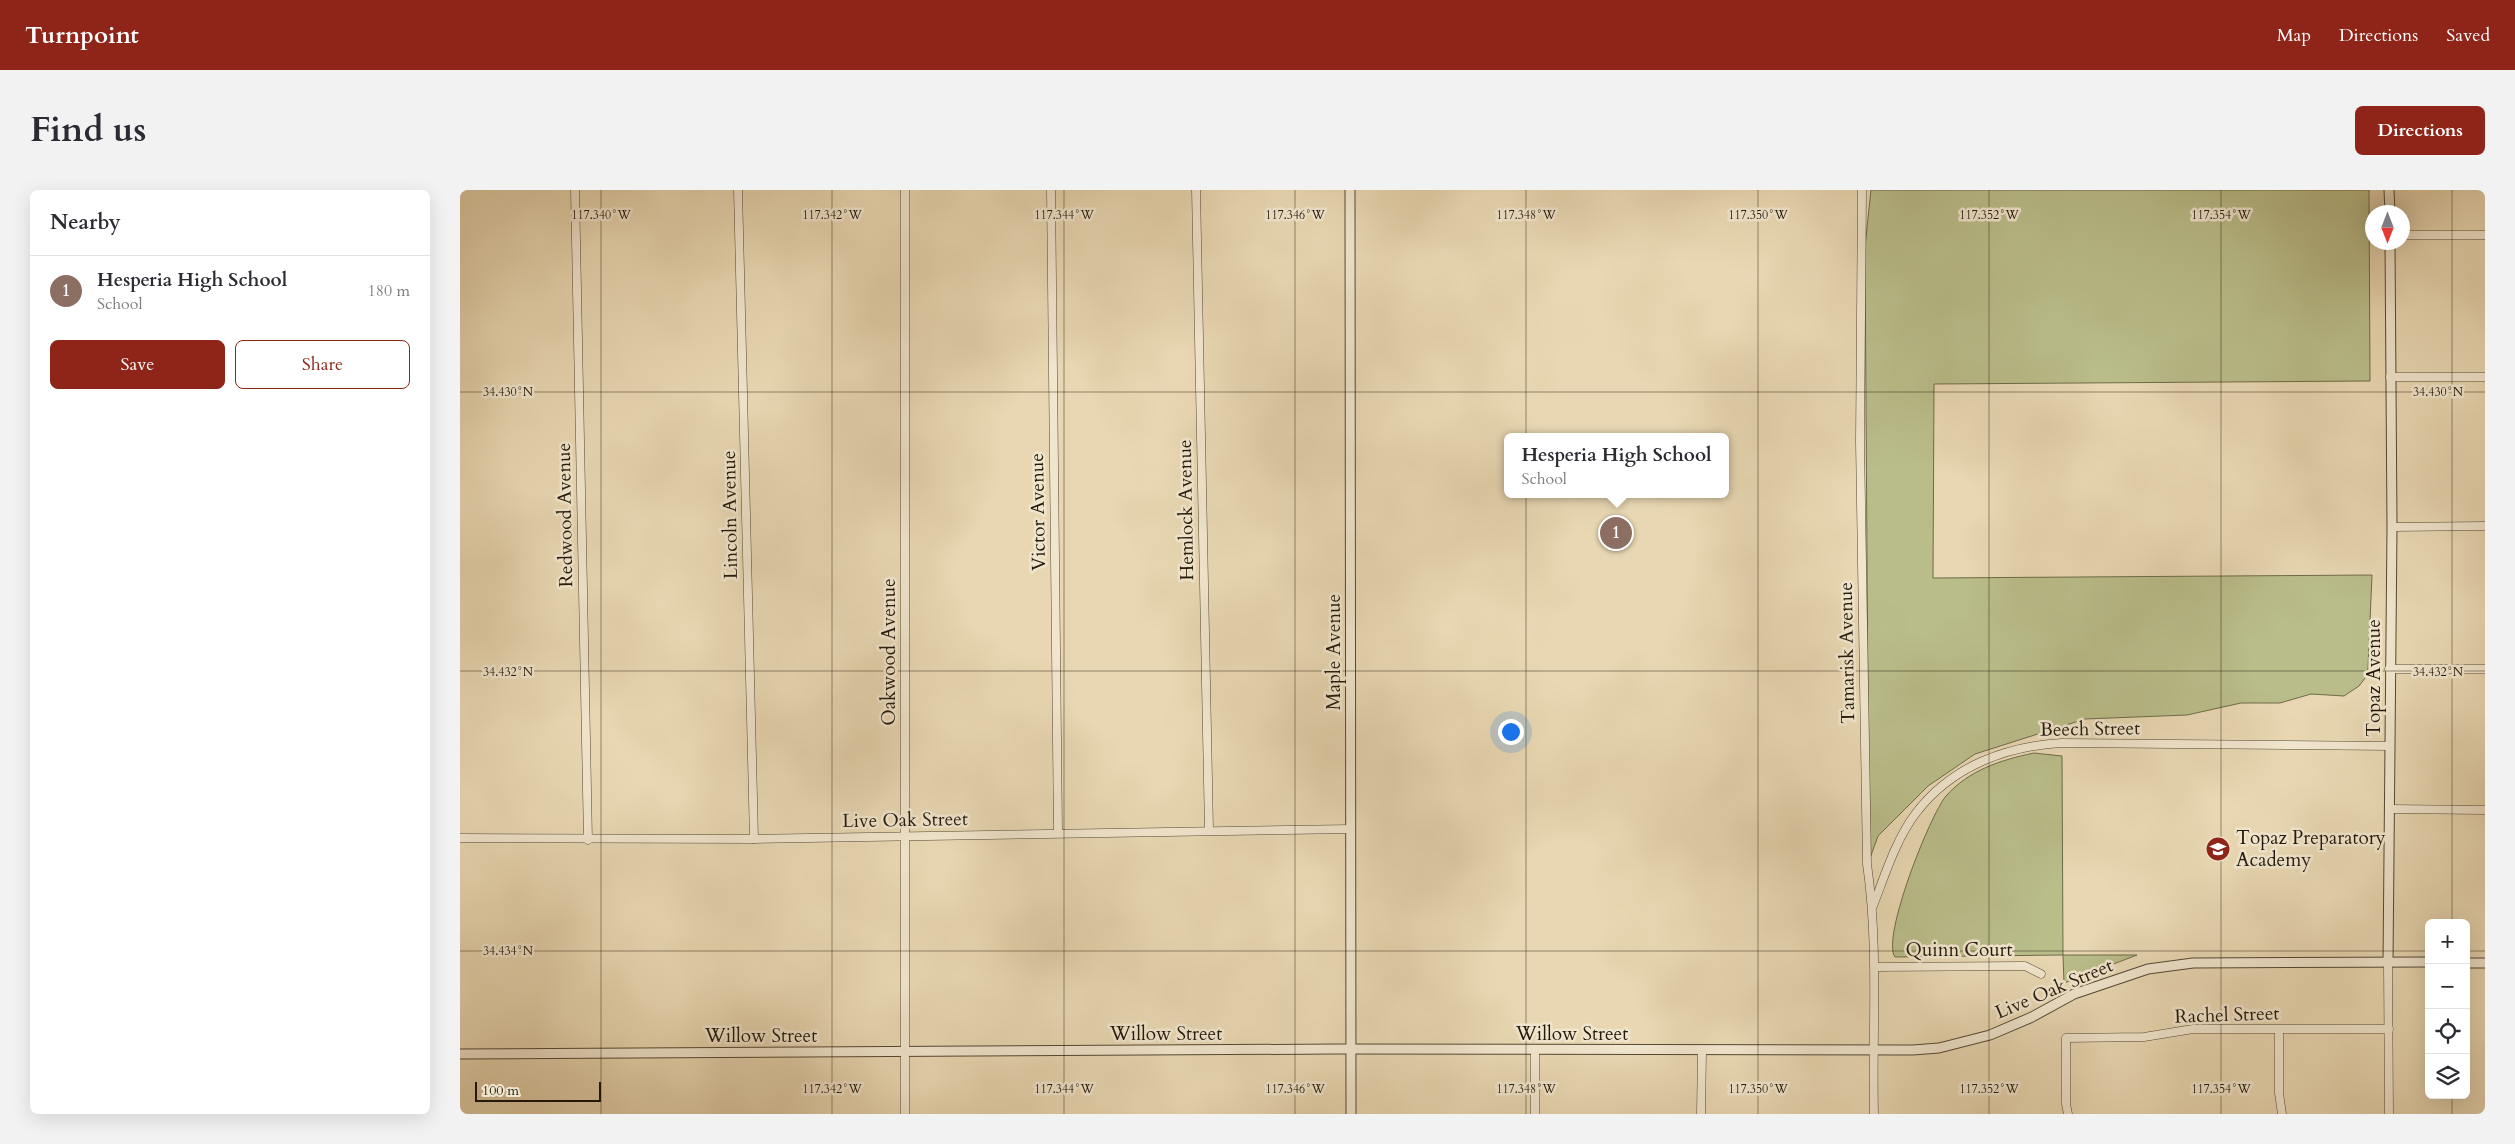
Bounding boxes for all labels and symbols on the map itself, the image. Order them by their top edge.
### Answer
north arrow [2365,205,2410,250]
text: 117.340°W [571,207,631,223]
text: 117.342°W [802,207,862,223]
text: 117.344°W [1034,207,1094,223]
text: 117.346°W [1265,207,1325,223]
text: 117.348°W [1496,207,1556,223]
text: 117.350°W [1728,207,1788,223]
text: 117.352°W [1959,207,2019,223]
text: 117.354°W [2191,207,2251,223]
text: 34.430°N [483,384,534,400]
text: 34.430°N [2413,384,2464,400]
street label: Hemlock Avenue [1172,439,1200,581]
street label: Redwood Avenue [551,443,579,587]
street label: Lincoln Avenue [716,450,744,580]
street label: Victor Avenue [1024,453,1052,571]
pin: 1 [1600,514,1632,552]
street label: Oakwood Avenue [876,578,902,726]
street label: Tamarisk Avenue [1833,582,1861,724]
street label: Maple Avenue [1321,594,1347,710]
street label: Topaz Avenue [2361,619,2387,737]
text: 34.432°N [483,664,534,680]
text: 34.432°N [2413,664,2464,680]
street label: Beech Street [2040,715,2140,743]
your location [1498,719,1524,745]
street label: Live Oak Street [842,806,968,834]
place label: Topaz Preparatory Academy [2236,825,2386,873]
school or university icon: Topaz Preparatory Academy [2205,836,2231,862]
street label: Quinn Court [1905,937,2013,963]
text: 34.434°N [483,943,534,959]
street label: Live Oak Street [1991,952,2117,1026]
street label: Rachel Street [2174,1000,2280,1030]
street label: Willow Street [1109,1021,1222,1047]
street label: Willow Street [1515,1021,1628,1047]
street label: Willow Street [704,1023,817,1049]
scale bar [475,1079,601,1102]
text: 117.342°W [802,1081,862,1097]
text: 117.344°W [1034,1081,1094,1097]
text: 117.346°W [1265,1081,1325,1097]
text: 117.348°W [1496,1081,1556,1097]
text: 117.350°W [1728,1081,1788,1097]
text: 117.352°W [1959,1081,2019,1097]
text: 117.354°W [2191,1081,2251,1097]

